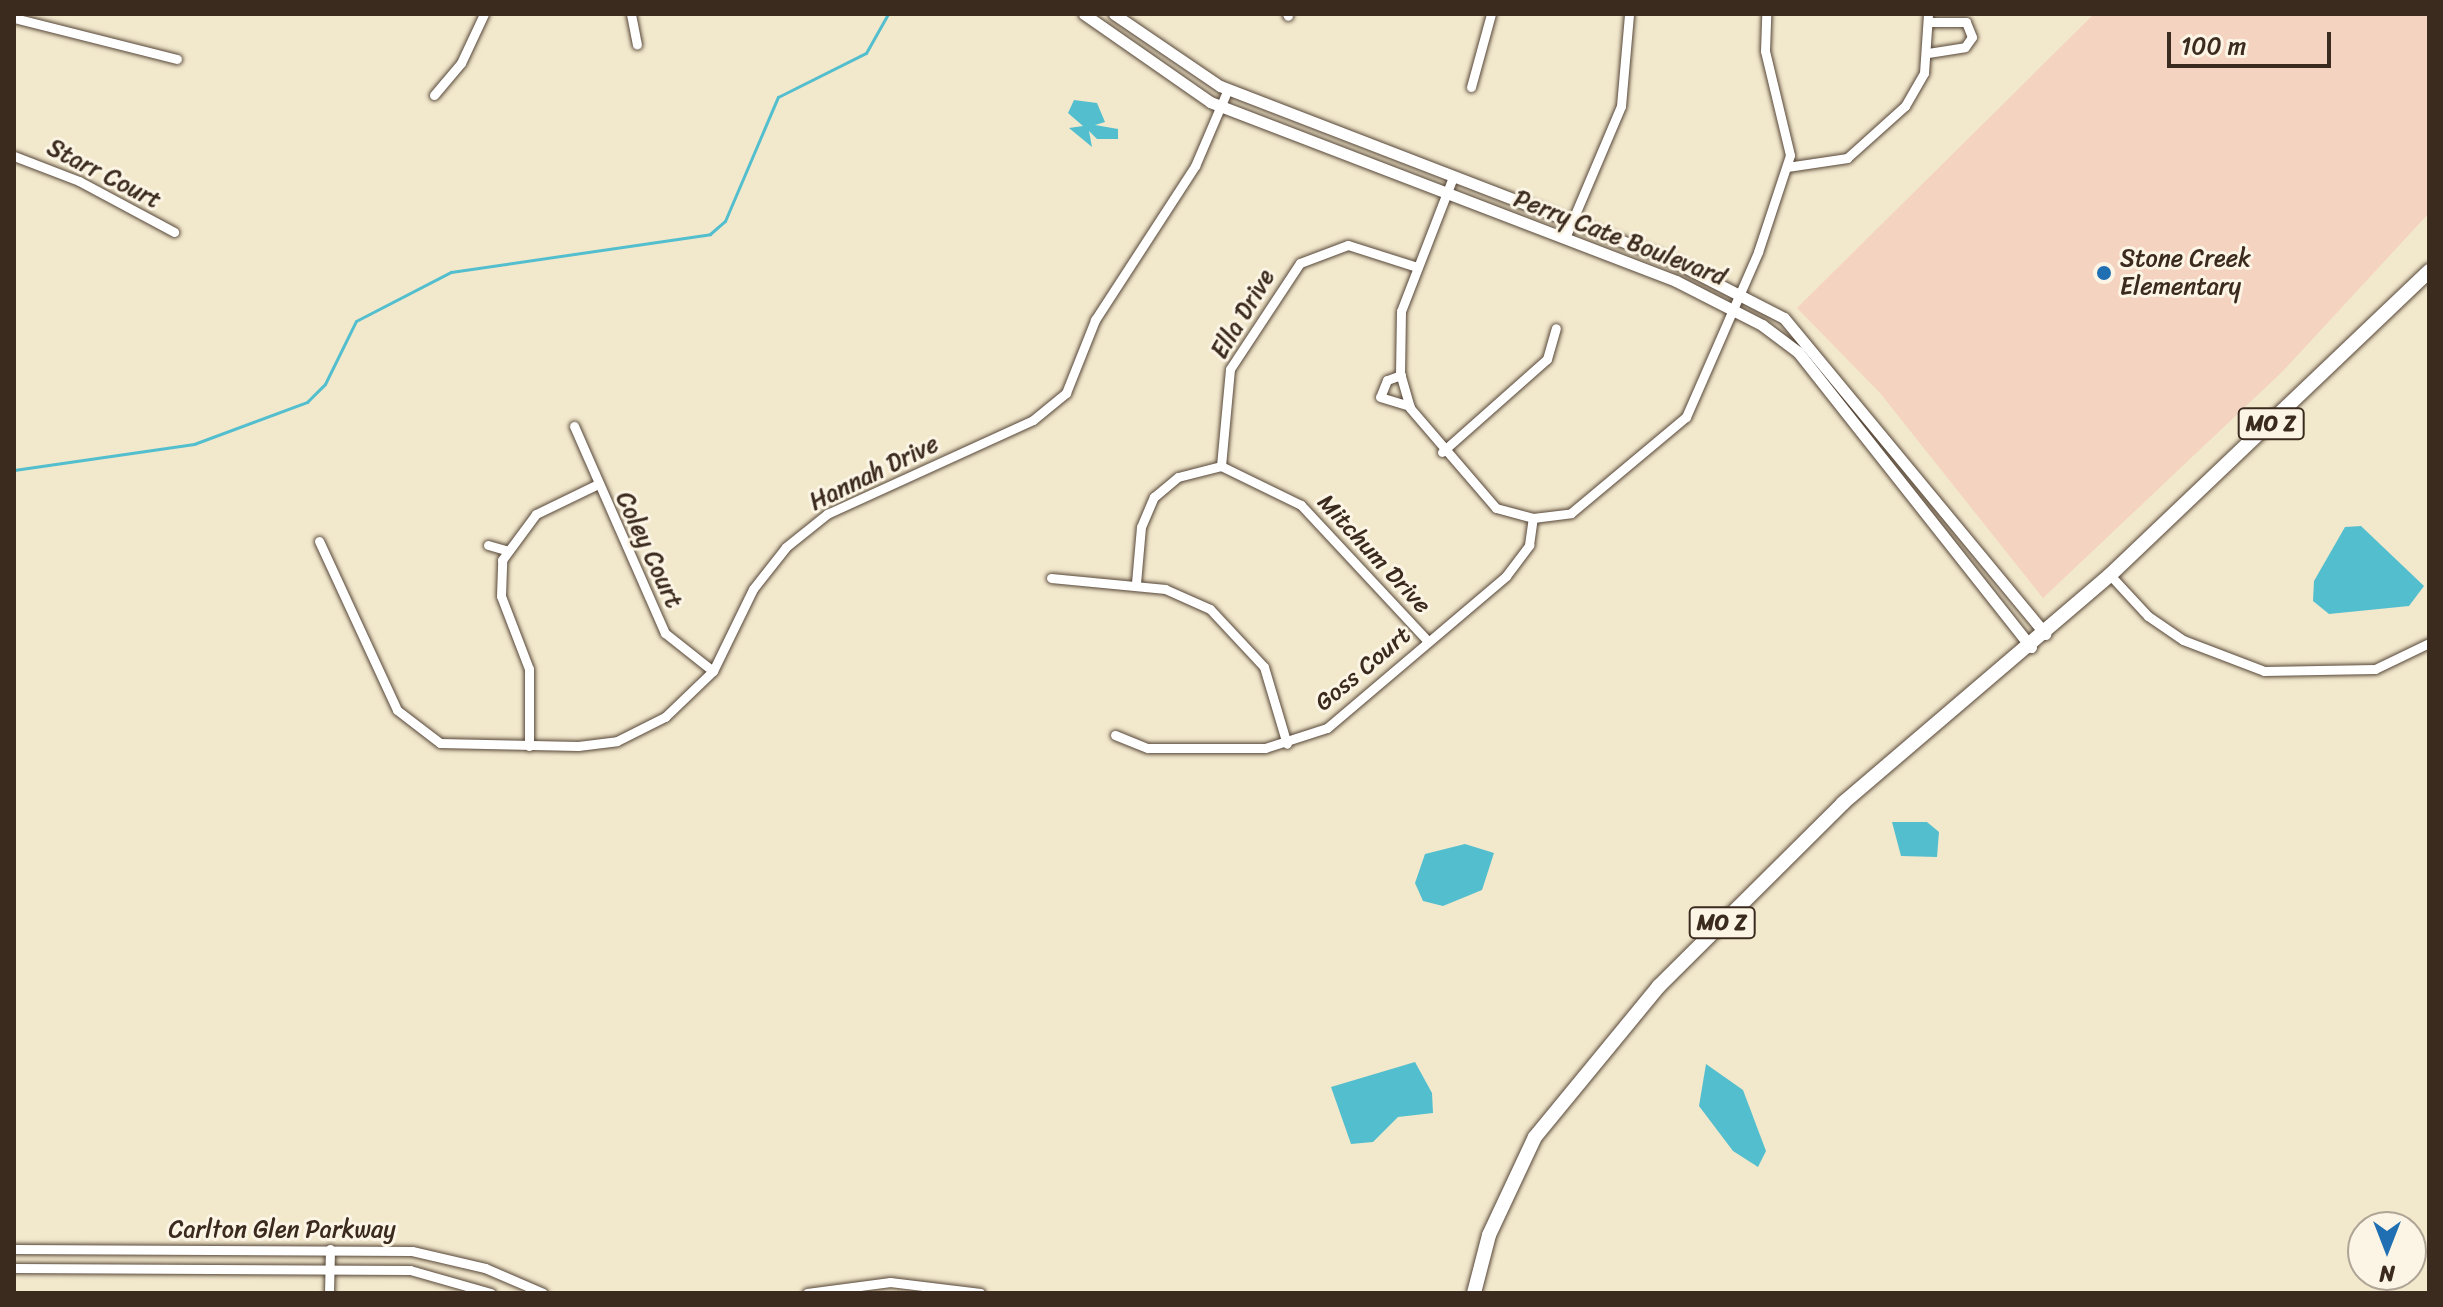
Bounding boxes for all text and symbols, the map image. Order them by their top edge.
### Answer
scale bar [2171,16,2335,66]
text: 100 m [2181,25,2246,67]
street label: Starr Court [42,133,166,215]
street label: Perry Cate Boulevard [1510,184,1730,292]
place label: Stone Creek Elementary [2120,245,2251,301]
street label: Ella Drive [1205,264,1281,364]
marker: Stone Creek Elementary [2095,264,2113,282]
road number: MO Z [2237,406,2305,442]
street label: Hannah Drive [805,429,943,517]
street label: Coley Court [609,487,689,613]
street label: Mitchum Drive [1311,488,1437,620]
street label: Goss Court [1309,621,1417,717]
road number: MO Z [1688,905,1756,941]
north arrow [2347,1211,2427,1291]
street label: Carlton Glen Parkway [168,1216,396,1244]
text: N [2379,1254,2395,1293]

